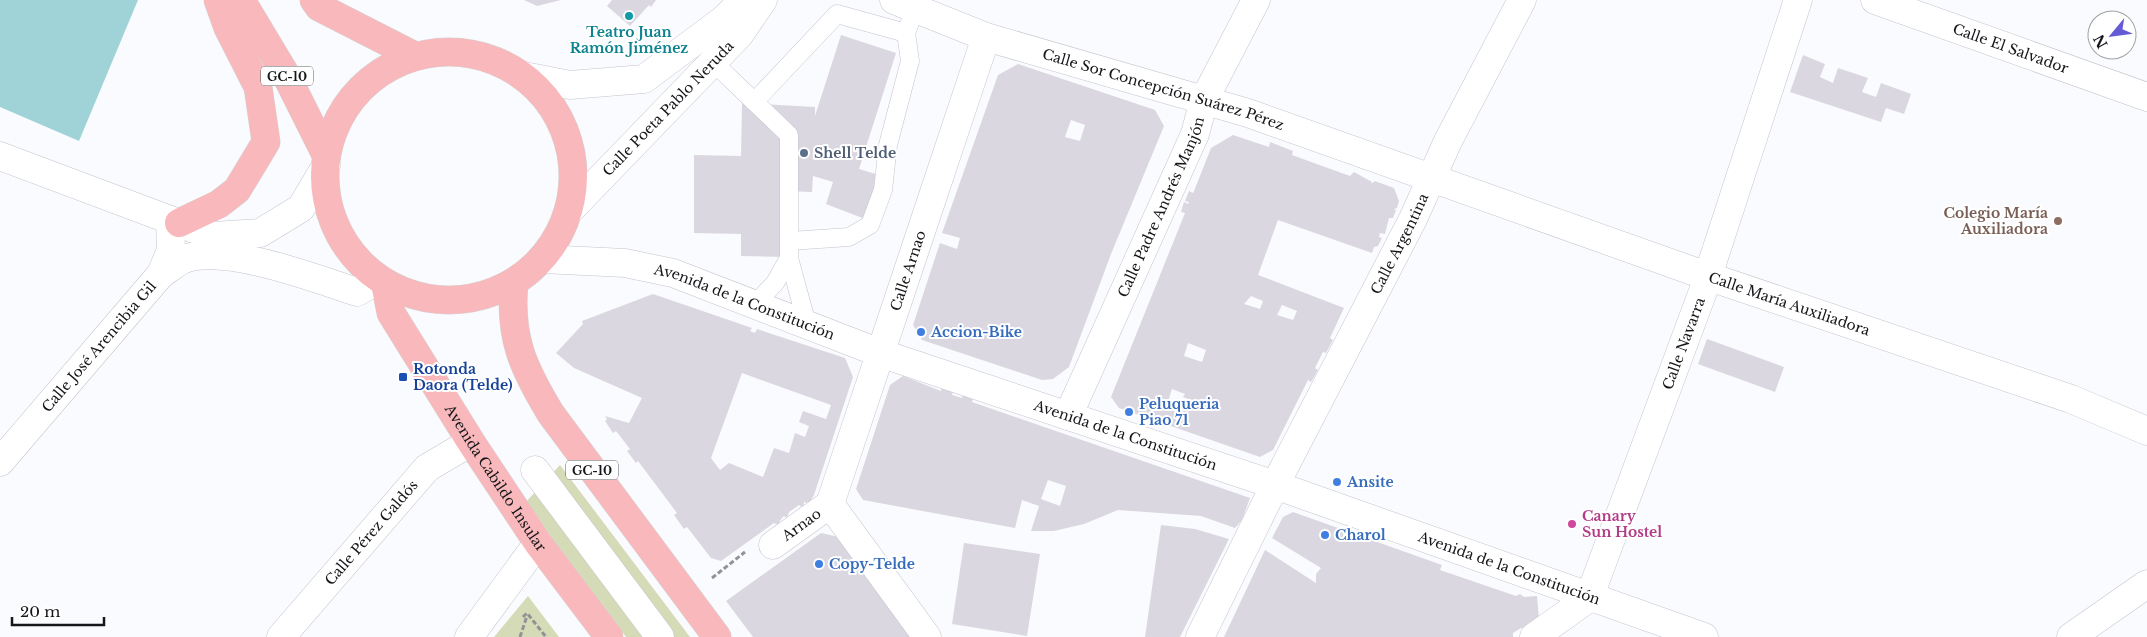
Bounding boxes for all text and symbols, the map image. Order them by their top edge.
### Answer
marker: Teatro Juan Ramón Jiménez [623,10,635,22]
north arrow [2087,10,2137,60]
street label: Calle El Salvador [1950,19,2071,77]
place label: Teatro Juan Ramón Jiménez [570,23,688,57]
text: N [2090,31,2112,51]
street label: Calle Poeta Pablo Neruda [599,37,738,180]
street label: Calle Sor Concepción Suárez Pérez [1040,45,1287,134]
road number: GC-10 [261,66,313,85]
street label: Calle Padre Andrés Manjón [1114,114,1208,300]
place label: Shell Telde [814,144,896,162]
marker: Shell Telde [798,147,810,159]
street label: Calle Argentina [1367,190,1432,297]
place label: Colegio María Auxiliadora [1943,204,2048,238]
marker: Colegio María Auxiliadora [2052,215,2064,227]
street label: Calle Arnao [886,228,930,313]
street label: Avenida de la Constitución [652,260,838,344]
street label: Calle María Auxiliadora [1706,268,1873,340]
street label: Calle José Arencibia Gil [38,277,160,416]
street label: Calle Navarra [1658,295,1709,392]
place label: Accion-Bike [930,323,1022,341]
marker: Accion-Bike [915,326,927,338]
place label: Rotonda Daora (Telde) [413,360,513,394]
marker: Rotonda Daora (Telde) [397,371,409,383]
place label: Peluqueria Piao 71 [1139,395,1219,429]
street label: Avenida de la Constitución [1031,396,1220,474]
street label: Avenida Cabildo Insular [440,400,550,555]
marker: Peluqueria Piao 71 [1123,406,1135,418]
road number: GC-10 [566,460,618,480]
place label: Ansite [1346,473,1394,491]
street label: Calle Pérez Galdós [321,476,422,589]
marker: Ansite [1331,476,1343,488]
street label: Arnao [777,504,825,545]
place label: Canary Sun Hostel [1582,507,1662,541]
marker: Canary Sun Hostel [1566,518,1578,530]
place label: Charol [1335,526,1386,544]
street label: Avenida de la Constitución [1415,527,1603,609]
marker: Charol [1319,529,1331,541]
place label: Copy-Telde [829,555,915,573]
marker: Copy-Telde [813,558,825,570]
scale bar [12,594,105,626]
text: 20 m [20,602,60,621]

